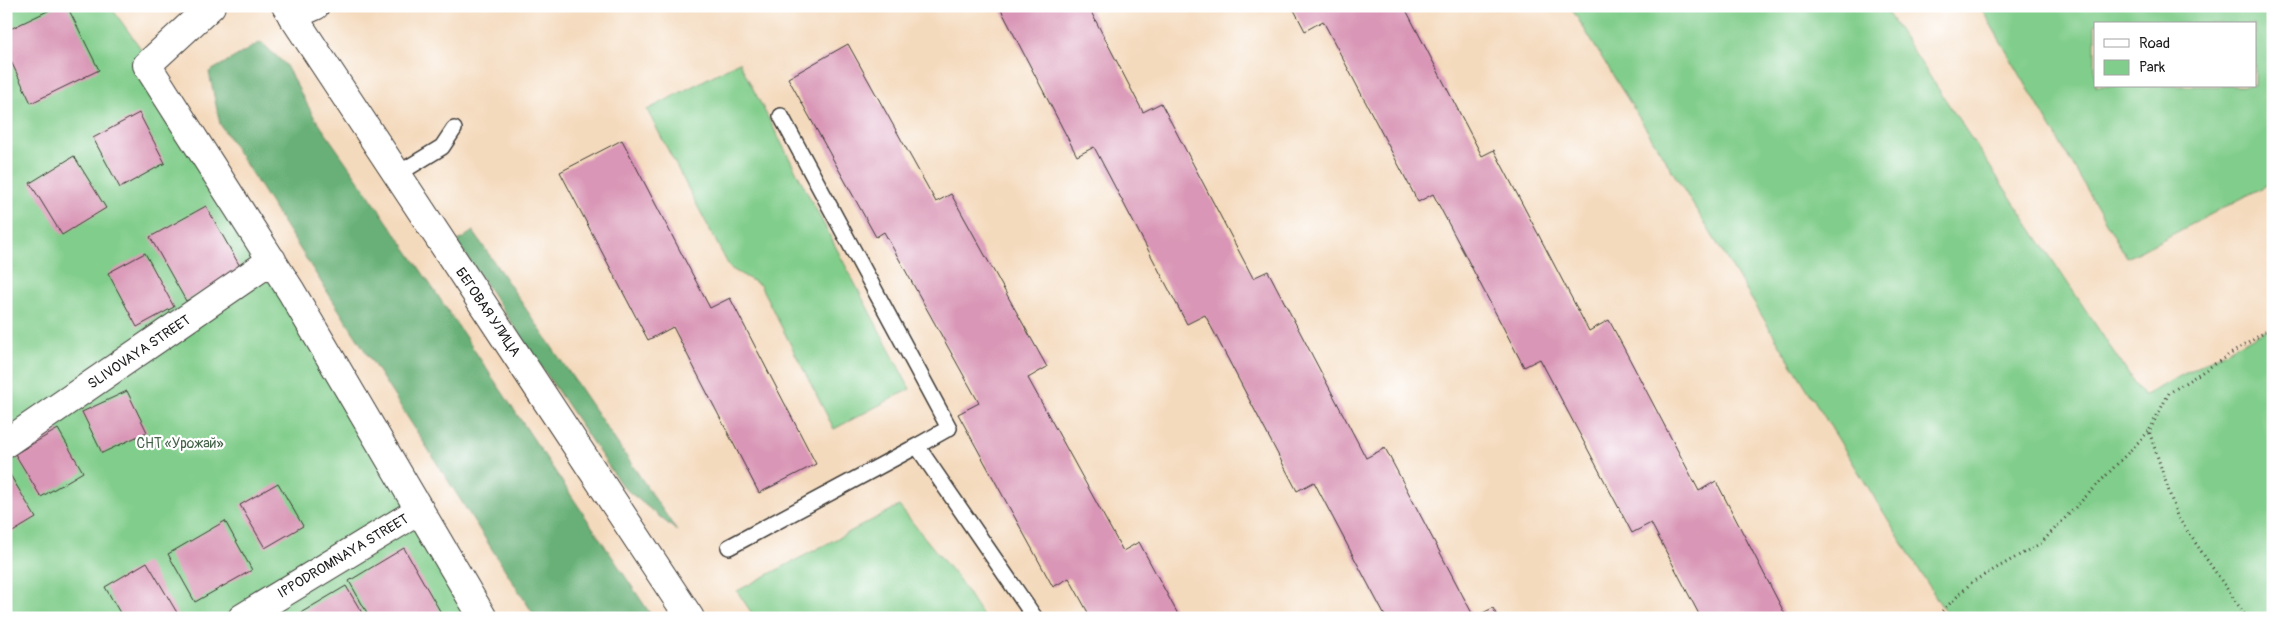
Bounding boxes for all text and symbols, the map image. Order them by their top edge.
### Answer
legend [2094,22,2256,88]
text: Road [2139,34,2170,53]
text: Park [2139,58,2166,77]
street label: БЕГОВАЯ УЛИЦА [452,264,524,360]
street label: SLIVOVAYA STREET [84,311,194,393]
park label: СНТ «Урожай» [136,435,224,452]
street label: IPPODROMNAYA STREET [275,510,412,602]

